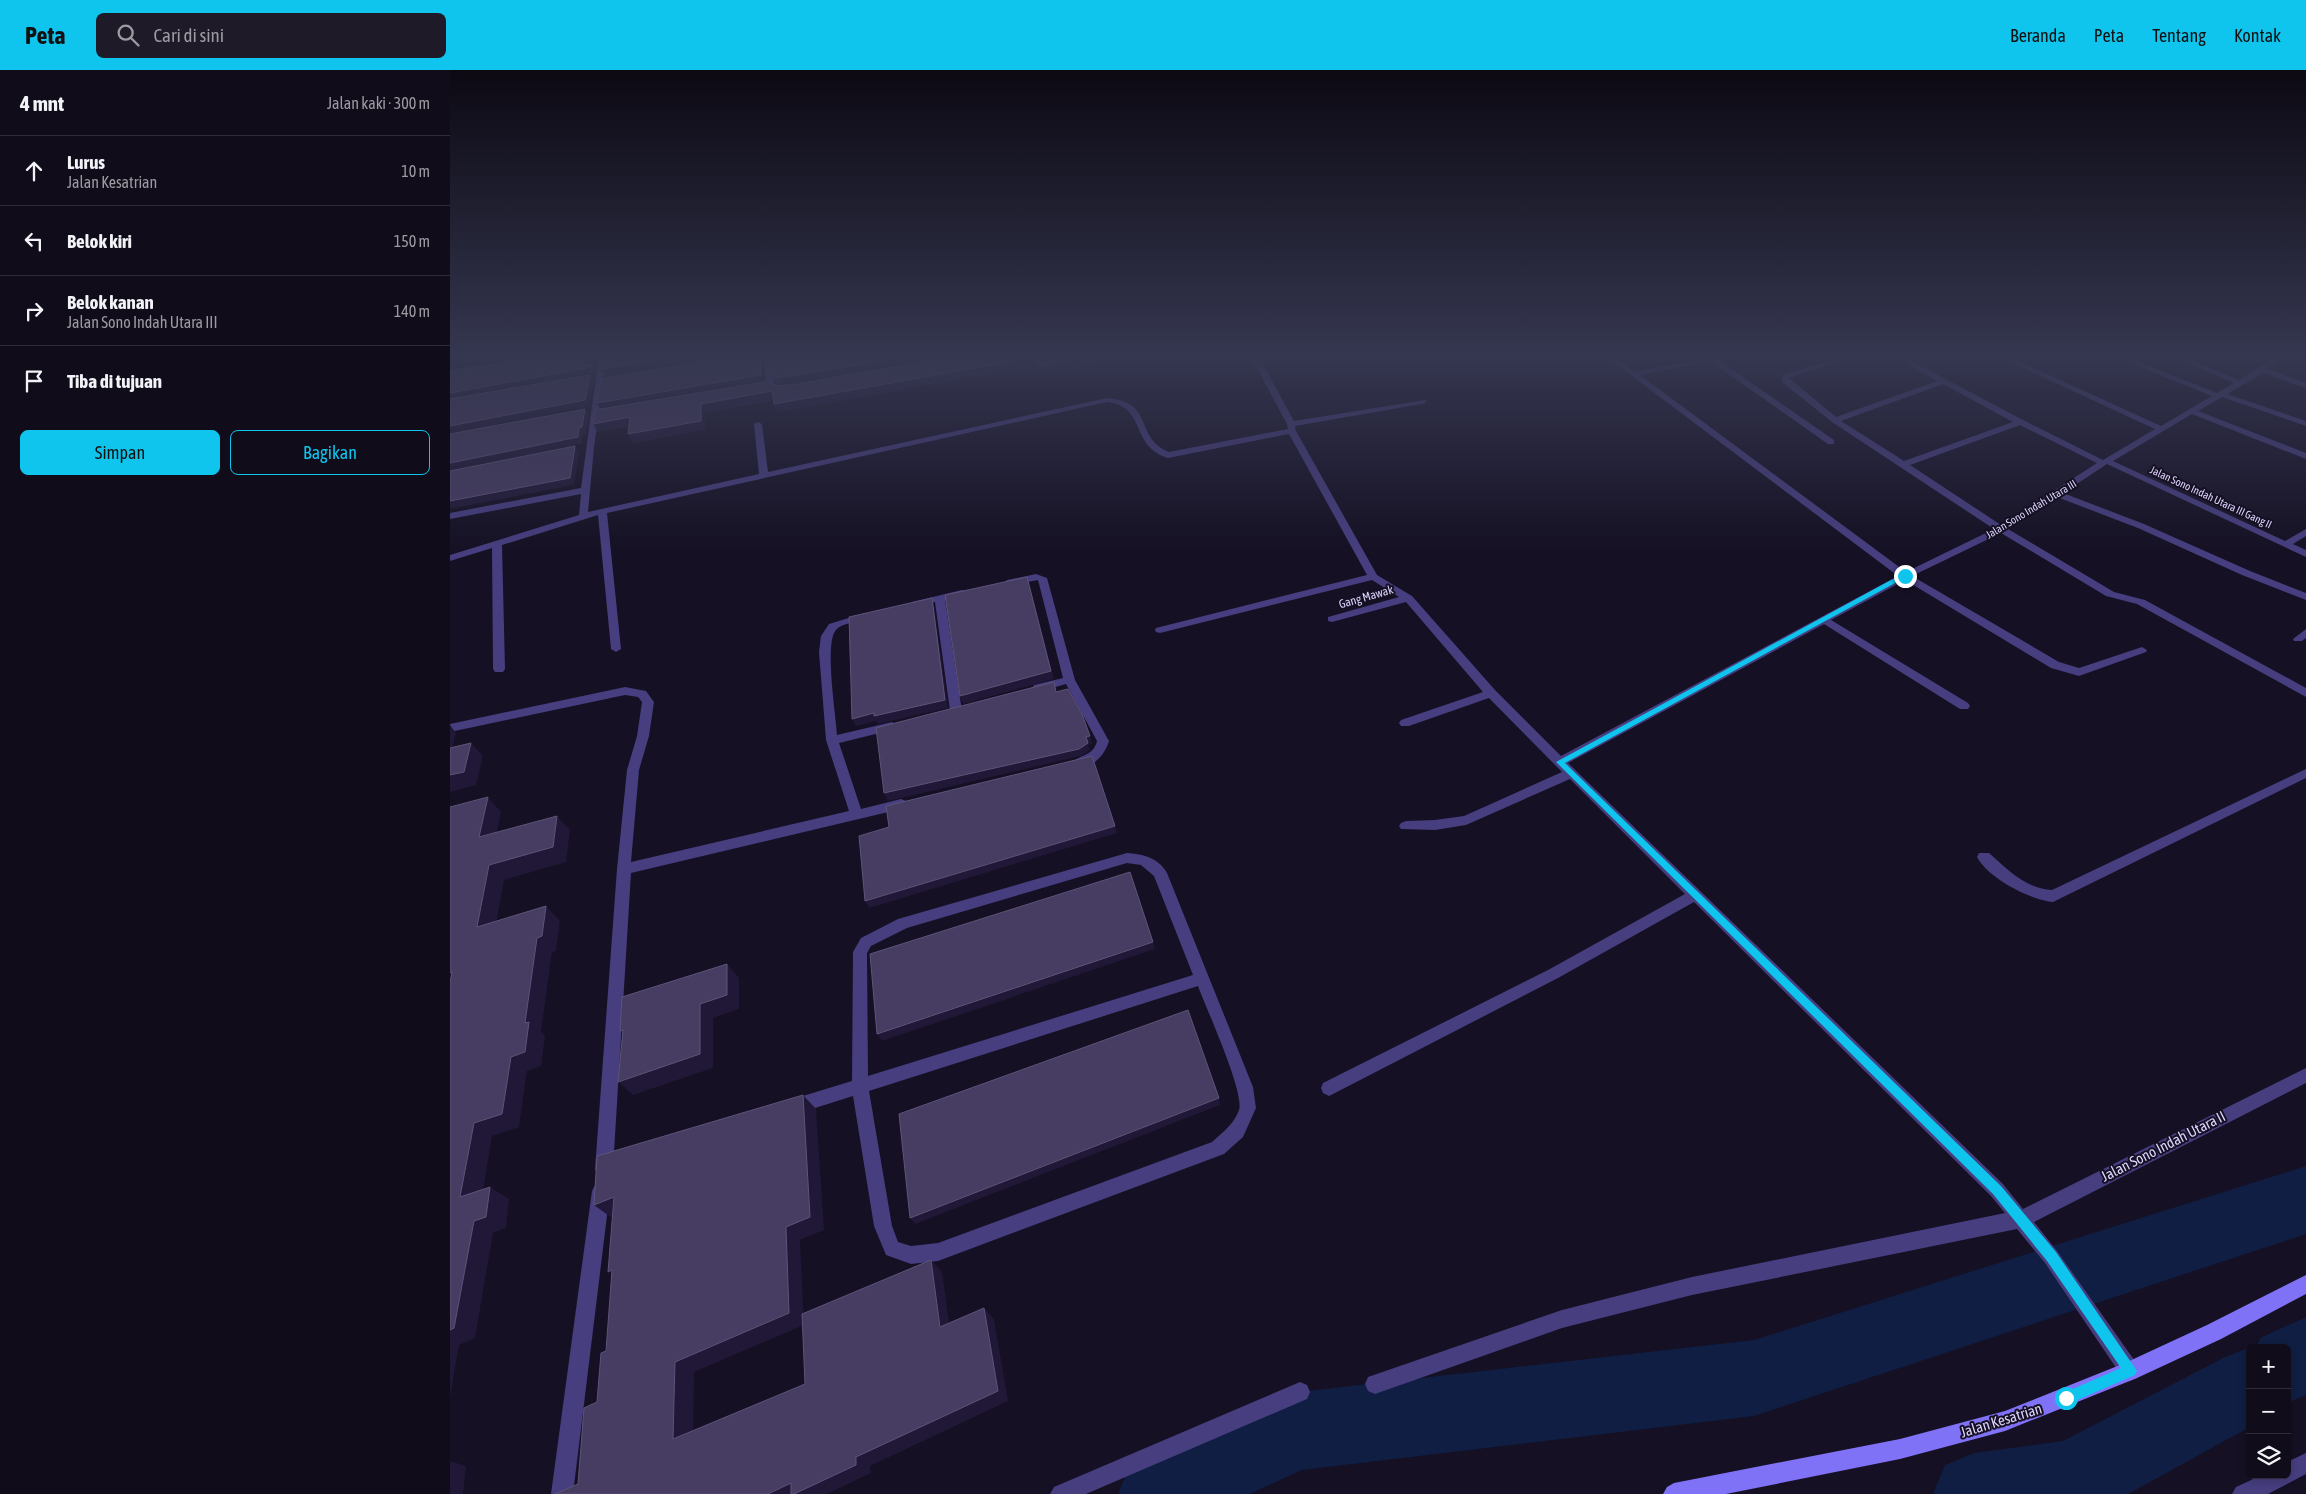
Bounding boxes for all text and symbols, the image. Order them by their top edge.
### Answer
search box [96,13,446,58]
icon: search [114,21,142,49]
text: Peta [25,22,66,49]
text: Cari di sini [154,24,224,46]
text: Beranda [2010,25,2066,46]
text: Peta [2094,25,2124,46]
text: Tentang [2152,25,2206,46]
text: Kontak [2234,25,2281,46]
text: 4 mnt [20,91,64,115]
text: Jalan kaki · 300 m [327,94,430,112]
text: Lurus [67,151,105,173]
icon: ahead [20,157,48,185]
text: 10 m [401,162,430,180]
text: Jalan Kesatrian [67,173,157,191]
icon: left [20,227,48,255]
text: Belok kiri [67,230,132,252]
text: 150 m [394,232,430,250]
text: Belok kanan [67,291,154,313]
icon: right [20,297,48,325]
text: 140 m [394,302,430,320]
text: Jalan Sono Indah Utara III [67,313,217,331]
icon: arrive [20,367,48,395]
text: Tiba di tujuan [67,370,162,392]
button: Simpan [20,430,220,475]
button: Bagikan [230,430,430,475]
street label: Jalan Sono Indah Utara III Gang II [2148,463,2274,531]
street label: Jalan Sono Indah Utara III [1984,477,2078,541]
route end [1894,565,1917,588]
street label: Gang Mawak [1337,582,1396,611]
street label: Jalan Sono Indah Utara II [2098,1107,2228,1185]
map controls [2246,1344,2291,1479]
button: + [2246,1344,2291,1389]
route start [2055,1387,2078,1410]
button: − [2246,1389,2291,1434]
street label: Jalan Kesatrian [1958,1399,2044,1441]
button: layers [2246,1434,2291,1479]

